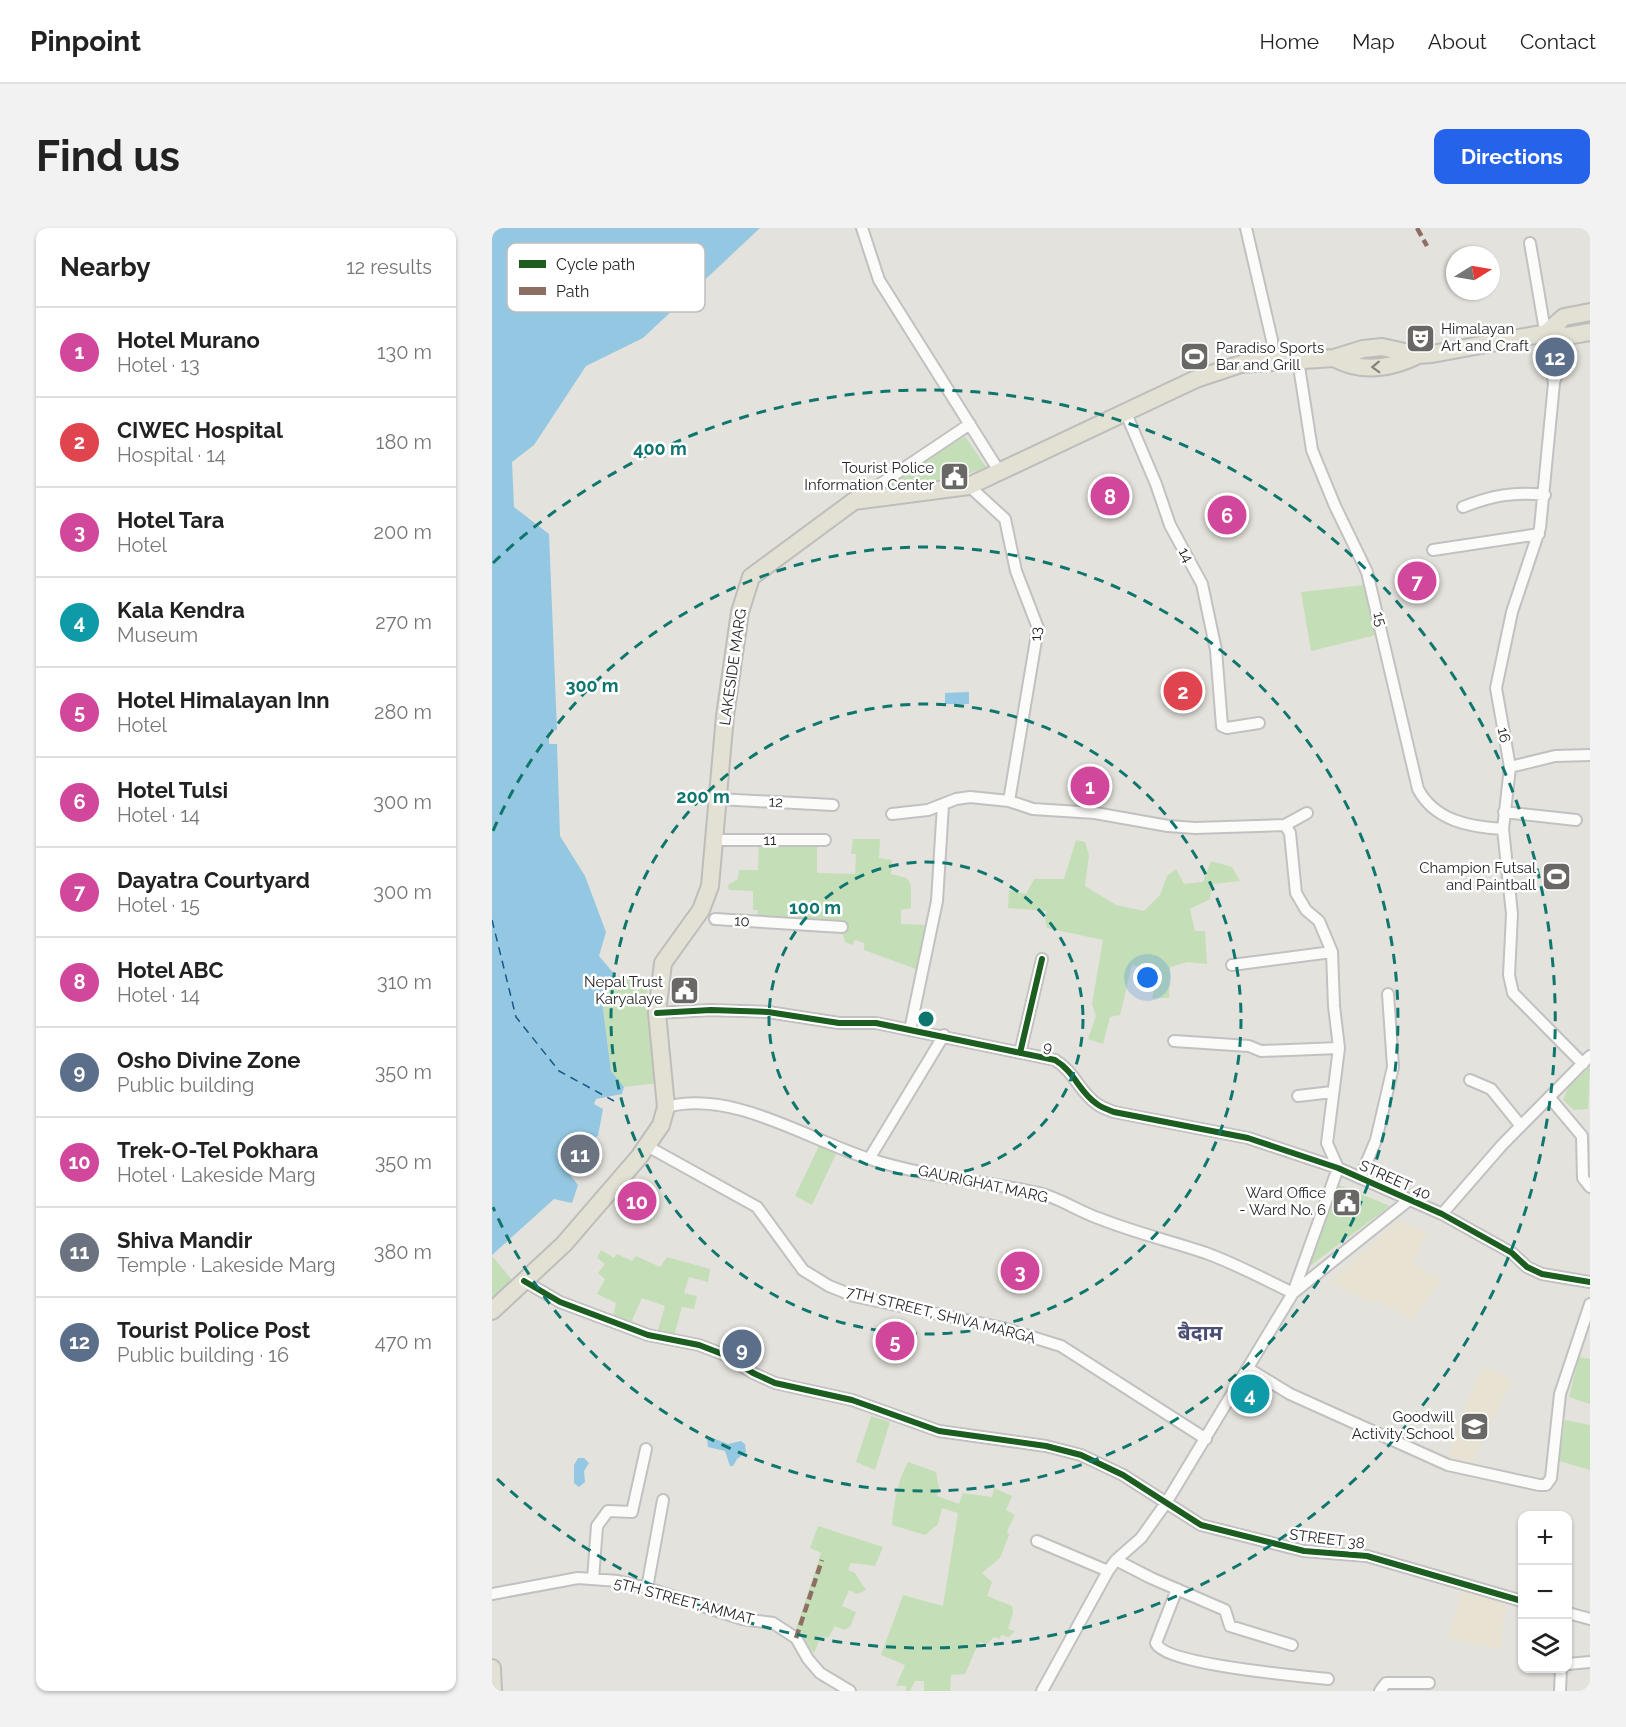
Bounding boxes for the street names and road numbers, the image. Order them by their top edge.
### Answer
street label: 14 [1175,544,1197,566]
street label: LAKESIDE MARG [716,607,750,727]
street label: 15 [1369,610,1391,628]
street label: 13 [1027,627,1045,641]
street label: 16 [1494,726,1514,744]
street label: 12 [768,793,784,811]
street label: 11 [764,831,777,849]
street label: 10 [734,912,750,930]
street label: 9 [1042,1037,1055,1057]
street label: STREET 40 [1357,1156,1433,1204]
street label: GAURIGHAT MARG [916,1161,1050,1207]
street label: 7TH STREET, SHIVA MARGA [845,1283,1037,1347]
street label: STREET 38 [1288,1525,1366,1553]
street label: 5TH STREET,AMMAT [612,1574,756,1628]

